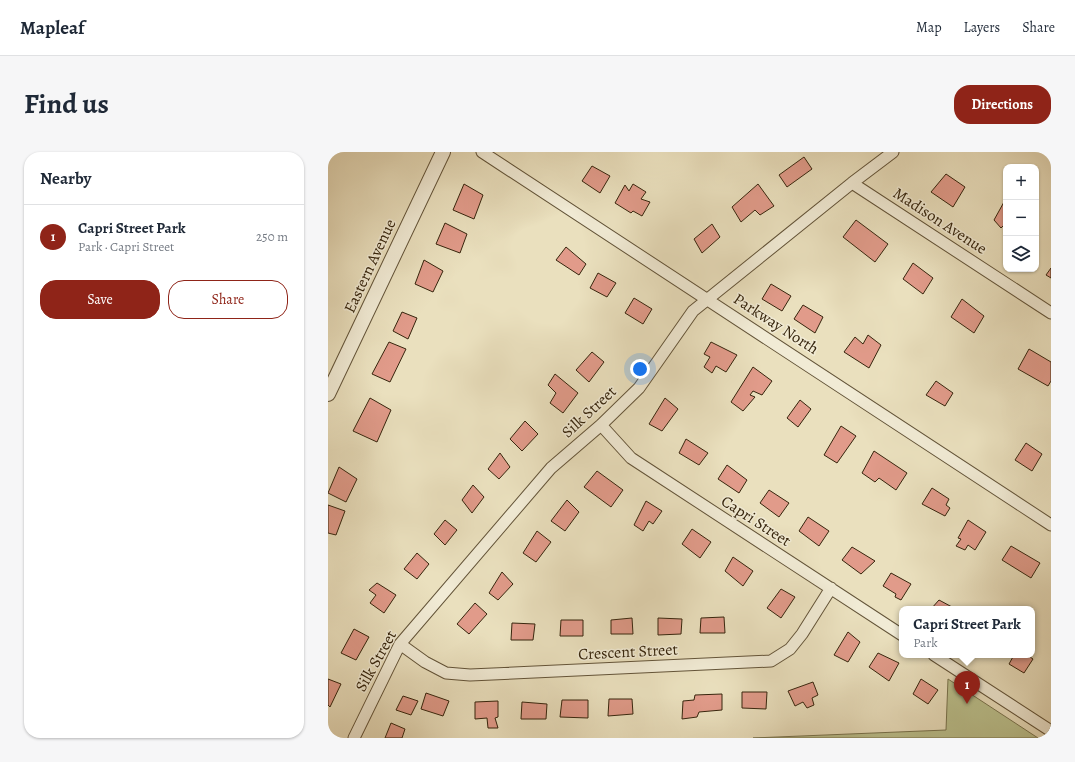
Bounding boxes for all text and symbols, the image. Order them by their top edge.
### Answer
text: Mapleaf [20,15,85,41]
text: Map [916,18,942,37]
text: Layers [964,18,1000,37]
text: Share [1022,18,1055,37]
text: Find us [24,85,109,123]
button: Directions [954,85,1051,124]
map controls [1003,164,1039,272]
button: + [1003,164,1039,200]
text: Nearby [40,167,91,190]
street label: Madison Avenue [889,182,991,260]
button: − [1003,200,1039,236]
street label: Eastern Avenue [339,215,401,317]
text: Capri Street Park [78,218,186,238]
text: 1 [51,228,55,245]
text: 250 m [256,228,288,245]
button: layers [1003,236,1039,272]
text: Park · Capri Street [78,238,174,255]
button: Save [40,280,160,319]
button: Share [168,280,288,319]
street label: Parkway North [729,288,823,360]
your location [630,359,650,379]
street label: Silk Street [557,381,621,443]
street label: Capri Street [717,490,795,552]
popup [899,606,1035,658]
text: Capri Street Park [913,614,1021,634]
street label: Silk Street [350,626,402,696]
text: Park [913,634,938,651]
street label: Crescent Street [578,638,678,666]
pin: 1 [954,671,980,704]

